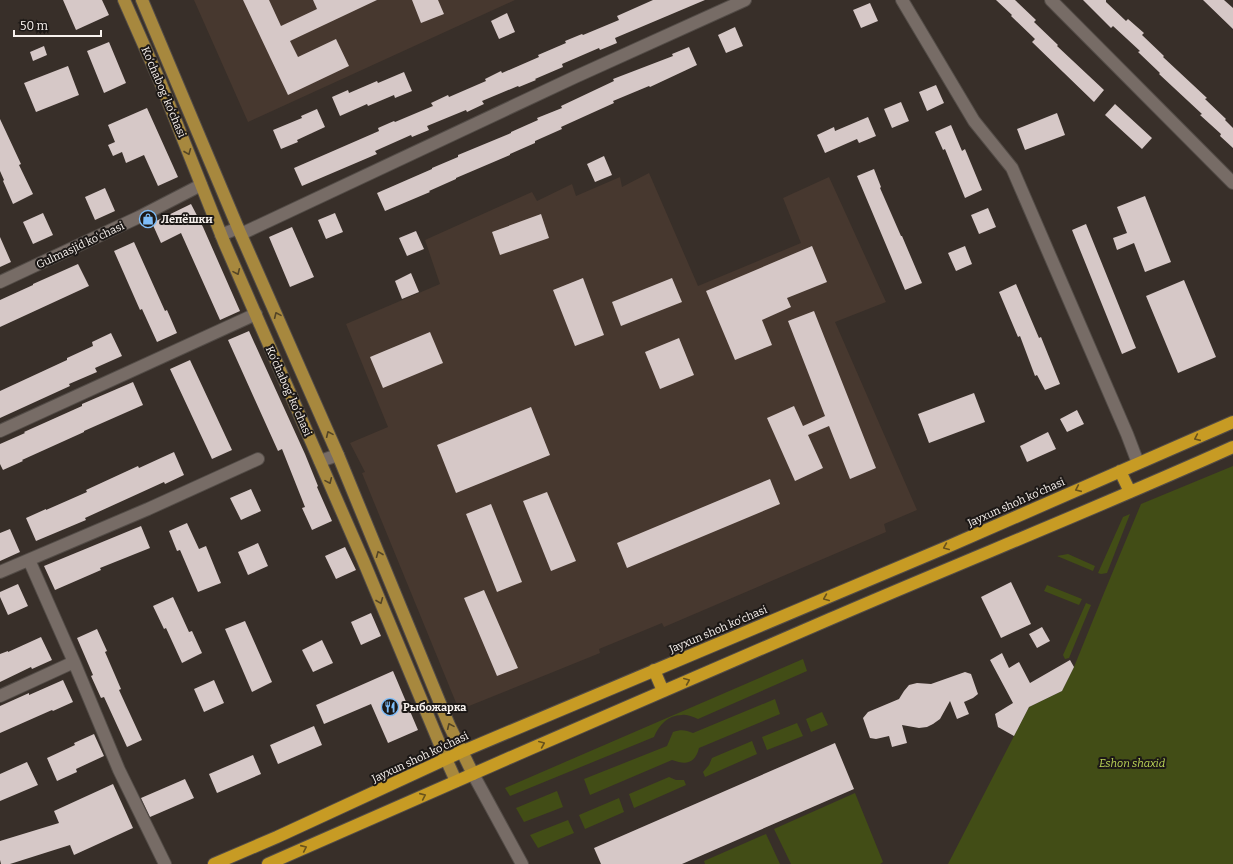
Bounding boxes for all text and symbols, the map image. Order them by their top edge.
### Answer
scale bar [14,12,101,38]
text: 50 m [20,19,49,33]
street label: Ko‘chabog‘ ko‘chasi [139,45,189,140]
one-way arrow [184,148,192,155]
shop icon: Лепёшки [138,209,158,229]
place label: Лепёшки [161,213,213,226]
street label: Gulmasjid ko'chasi [34,219,127,272]
one-way arrow [233,269,241,276]
one-way arrow [273,311,281,318]
street label: Ko‘chabog‘ ko‘chasi [263,344,315,439]
one-way arrow [326,430,334,438]
one-way arrow [1194,433,1201,441]
street label: Jayxun shoh ko'chasi [965,475,1067,530]
one-way arrow [324,477,332,485]
one-way arrow [1074,484,1082,492]
one-way arrow [943,542,950,550]
one-way arrow [375,550,383,557]
one-way arrow [823,593,830,601]
one-way arrow [375,596,383,604]
street label: Jayxun shoh ko'chasi [666,603,770,656]
one-way arrow [683,678,690,686]
restaurant icon: Рыбожарка [380,697,400,717]
place label: Рыбожарка [403,701,467,714]
one-way arrow [446,722,454,729]
street label: Jayxun shoh ko'chasi [369,729,471,786]
one-way arrow [538,740,545,748]
park label: Eshon shaxid [1099,757,1166,770]
one-way arrow [419,792,426,800]
one-way arrow [299,845,307,853]

